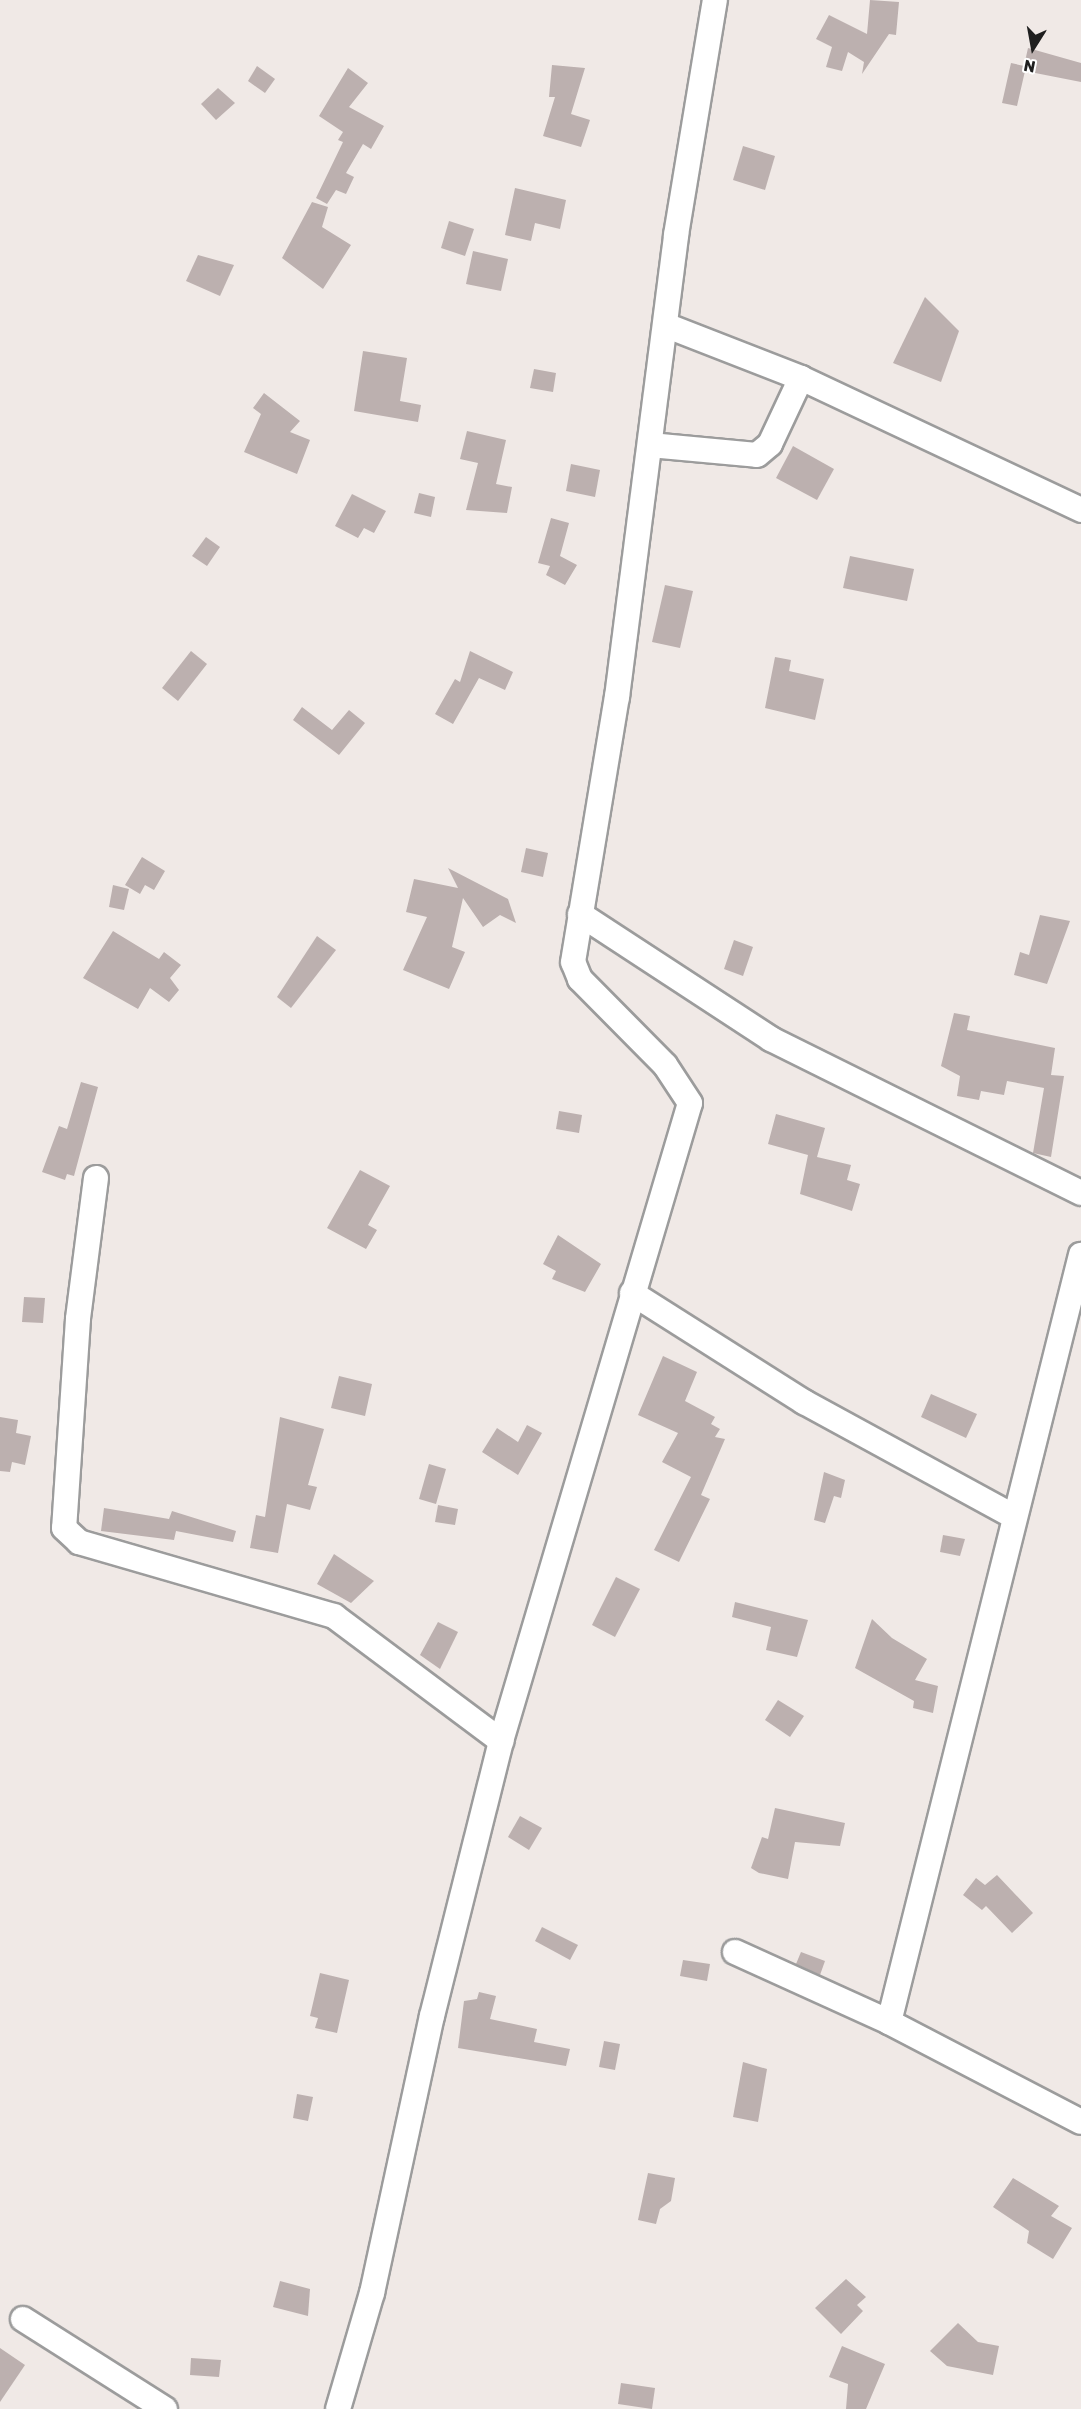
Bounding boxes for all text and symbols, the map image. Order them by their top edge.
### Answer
north arrow [1003,18,1063,78]
text: N [1022,56,1037,77]

